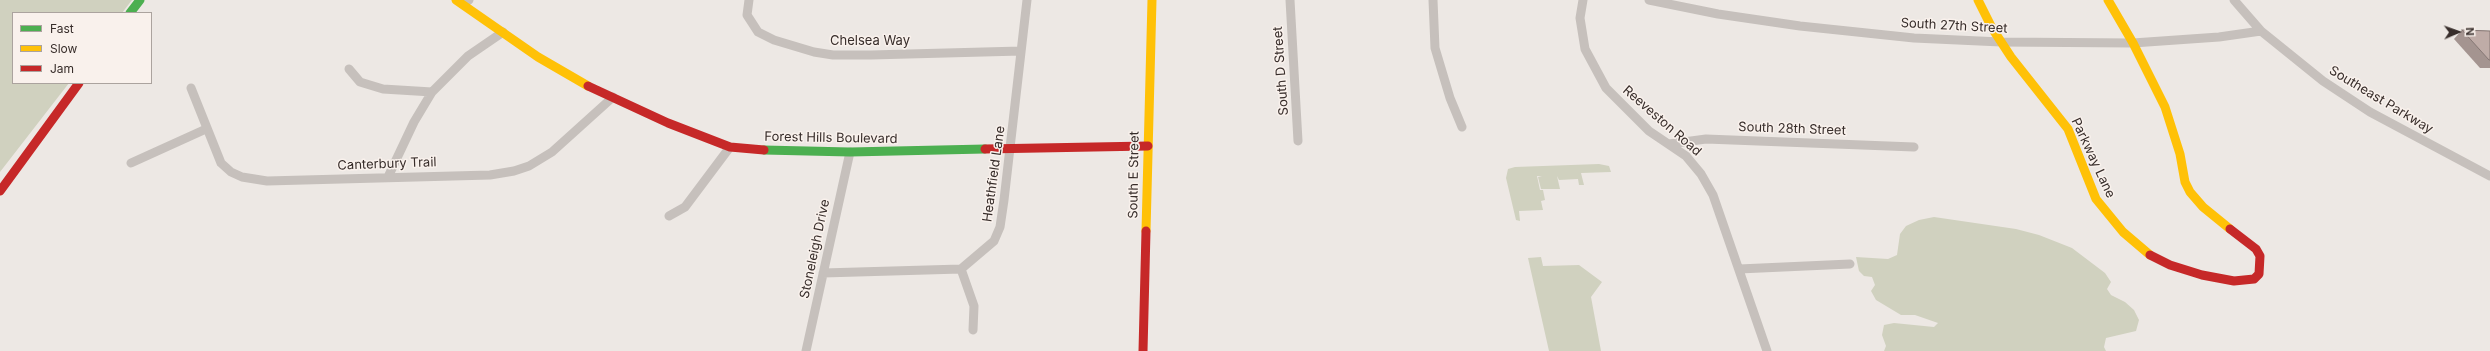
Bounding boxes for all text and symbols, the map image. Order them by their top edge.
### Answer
legend [12,12,152,84]
north arrow [2438,12,2478,52]
street label: South 27th Street [1900,15,2008,37]
text: Fast [50,21,74,36]
street label: South D Street [1270,26,1292,116]
text: N [2463,27,2477,36]
street label: Chelsea Way [830,33,910,49]
text: Slow [50,41,77,56]
text: Jam [50,61,74,76]
street label: Southeast Parkway [2326,63,2436,137]
street label: Reeveston Road [1619,83,1705,159]
street label: Parkway Lane [2068,116,2118,200]
street label: South 28th Street [1738,119,1846,139]
street label: Heathfield Lane [980,125,1008,223]
street label: Forest Hills Boulevard [764,129,898,147]
street label: South E Street [1125,131,1143,219]
street label: Canterbury Trail [337,154,437,174]
street label: Stoneleigh Drive [797,198,833,300]

